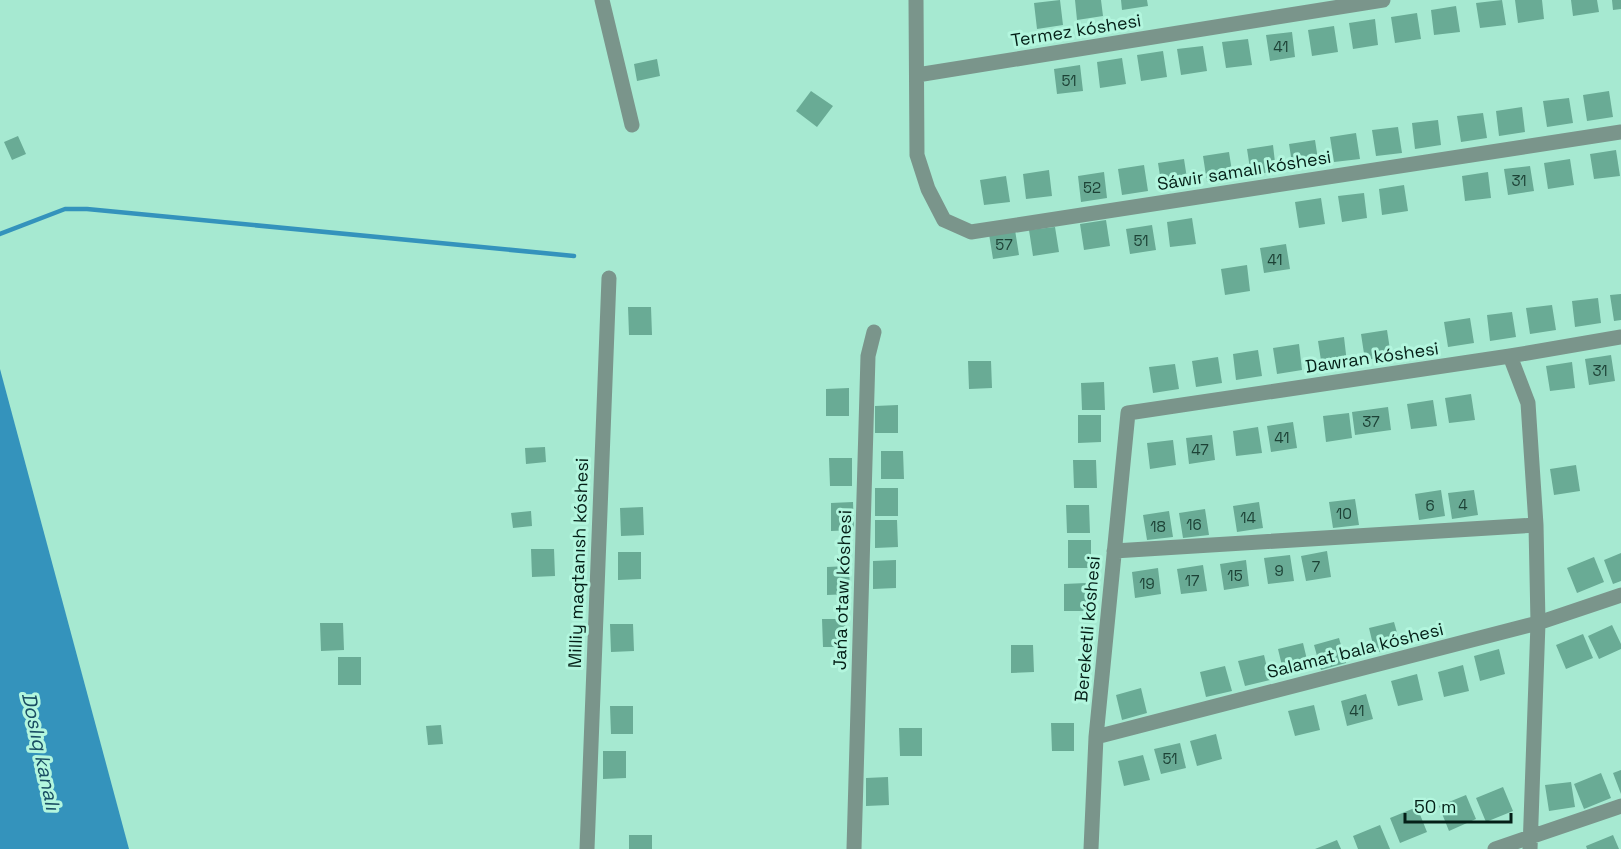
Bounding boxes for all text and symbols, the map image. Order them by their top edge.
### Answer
street label: Termez kóshesi [1009,8,1143,52]
house number: 41 [1273,37,1289,56]
house number: 51 [1061,71,1077,90]
street label: Sáwir samalı kóshesi [1155,145,1333,195]
house number: 31 [1511,171,1527,190]
house number: 52 [1083,178,1101,197]
house number: 51 [1133,231,1149,250]
house number: 57 [995,235,1013,254]
house number: 41 [1267,250,1283,269]
street label: Dawran kóshesi [1304,336,1440,378]
house number: 31 [1592,361,1608,380]
house number: 37 [1362,412,1380,431]
house number: 41 [1274,428,1290,447]
house number: 47 [1191,440,1209,459]
street label: Milliy maqtanısh kóshesi [563,457,593,669]
house number: 4 [1458,495,1468,514]
house number: 6 [1425,496,1435,515]
house number: 10 [1336,504,1352,523]
house number: 14 [1240,508,1256,527]
street label: Jańa otaw kóshesi [828,510,856,670]
house number: 16 [1186,515,1202,534]
house number: 18 [1150,517,1166,536]
street label: Bereketli kóshesi [1069,555,1105,703]
house number: 7 [1312,557,1320,576]
house number: 9 [1274,561,1284,580]
house number: 15 [1227,566,1243,585]
house number: 17 [1185,571,1199,590]
house number: 19 [1139,574,1155,593]
street label: Salamat bala kóshesi [1264,617,1446,683]
water label: Doslıq kanalı [16,690,66,813]
house number: 41 [1349,701,1365,720]
house number: 51 [1162,749,1178,768]
scale bar [1405,786,1512,824]
text: 50 m [1414,795,1456,818]

